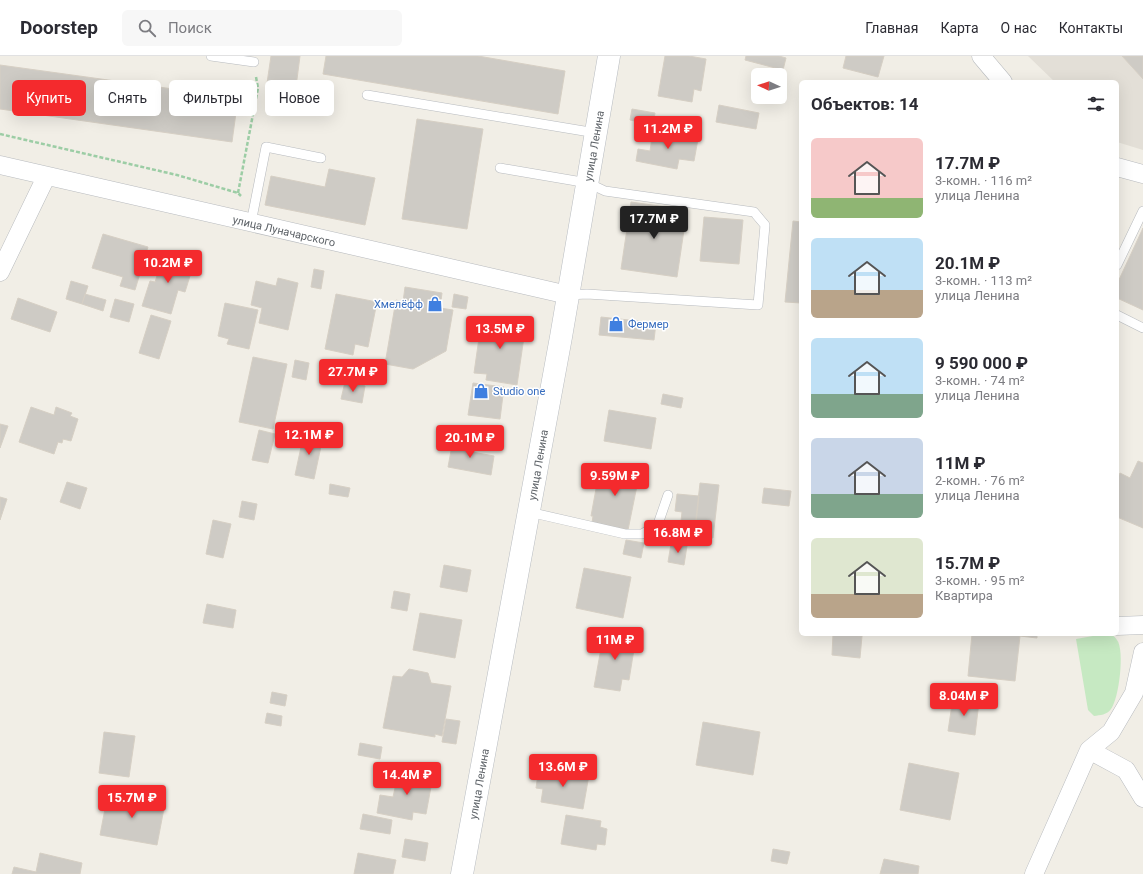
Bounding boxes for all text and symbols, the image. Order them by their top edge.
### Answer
search box [122,10,402,46]
text: Doorstep [20,16,98,39]
icon: search [136,17,158,39]
text: Поиск [168,19,212,37]
text: Главная [865,20,918,36]
text: Карта [940,20,979,36]
text: О нас [1001,20,1037,36]
text: Контакты [1059,20,1123,36]
north arrow [751,68,787,104]
map controls [751,68,787,104]
chip: Купить [12,80,86,116]
chip: Снять [94,80,161,116]
chip: Фильтры [169,80,257,116]
chip: Новое [265,80,334,116]
icon: filters [1085,93,1107,115]
text: Объектов: 14 [811,94,918,114]
street label: улица Ленина [582,110,607,182]
pin: 11.2M ₽ [631,116,705,150]
text: 11.2M ₽ [643,121,693,136]
text: 17.7M ₽ [935,153,1000,173]
icon: home [843,154,891,202]
text: 3-комн. · 116 m² [935,173,1032,188]
text: улица Ленина [935,188,1020,203]
pin: 17.7M ₽ [617,206,691,240]
text: 17.7M ₽ [629,211,679,226]
street label: улица Луначарского [231,213,337,250]
pin: 10.2M ₽ [131,250,205,284]
text: 20.1M ₽ [935,253,1000,273]
icon: home [843,254,891,302]
text: 10.2M ₽ [143,255,193,270]
text: 3-комн. · 113 m² [935,273,1032,288]
text: улица Ленина [935,288,1020,303]
shop icon: Хмелёфф [426,295,444,313]
place label: Хмелёфф [374,298,423,311]
shop icon: Фермер [607,315,625,333]
pin: 13.5M ₽ [463,316,537,350]
place label: Фермер [628,318,669,331]
text: 13.5M ₽ [475,321,525,336]
text: 9 590 000 ₽ [935,353,1028,373]
icon: home [843,354,891,402]
pin: 27.7M ₽ [316,359,390,393]
text: 27.7M ₽ [328,364,378,379]
text: 3-комн. · 74 m² [935,373,1025,388]
shop icon: Studio one [472,382,490,400]
place label: Studio one [493,385,545,398]
text: улица Ленина [935,388,1020,403]
pin: 12.1M ₽ [272,422,346,456]
pin: 20.1M ₽ [433,425,507,459]
text: 12.1M ₽ [284,427,334,442]
street label: улица Ленина [526,429,551,501]
text: 20.1M ₽ [445,430,495,445]
text: 11M ₽ [935,453,986,473]
icon: home [843,454,891,502]
pin: 9.59M ₽ [578,463,652,497]
text: 9.59M ₽ [590,468,640,483]
text: 2-комн. · 76 m² [935,473,1025,488]
text: улица Ленина [935,488,1020,503]
pin: 16.8M ₽ [641,520,715,554]
text: 16.8M ₽ [653,525,703,540]
text: 15.7M ₽ [935,553,1000,573]
icon: home [843,554,891,602]
text: 3-комн. · 95 m² [935,573,1025,588]
text: Квартира [935,588,993,603]
pin: 11M ₽ [587,627,643,661]
text: 11M ₽ [596,632,634,647]
pin: 8.04M ₽ [927,683,1001,717]
text: 8.04M ₽ [939,688,989,703]
street label: улица Ленина [467,748,492,820]
pin: 13.6M ₽ [526,754,600,788]
text: 13.6M ₽ [538,759,588,774]
pin: 14.4M ₽ [370,762,444,796]
text: 14.4M ₽ [382,767,432,782]
pin: 15.7M ₽ [95,785,169,819]
text: 15.7M ₽ [107,790,157,805]

